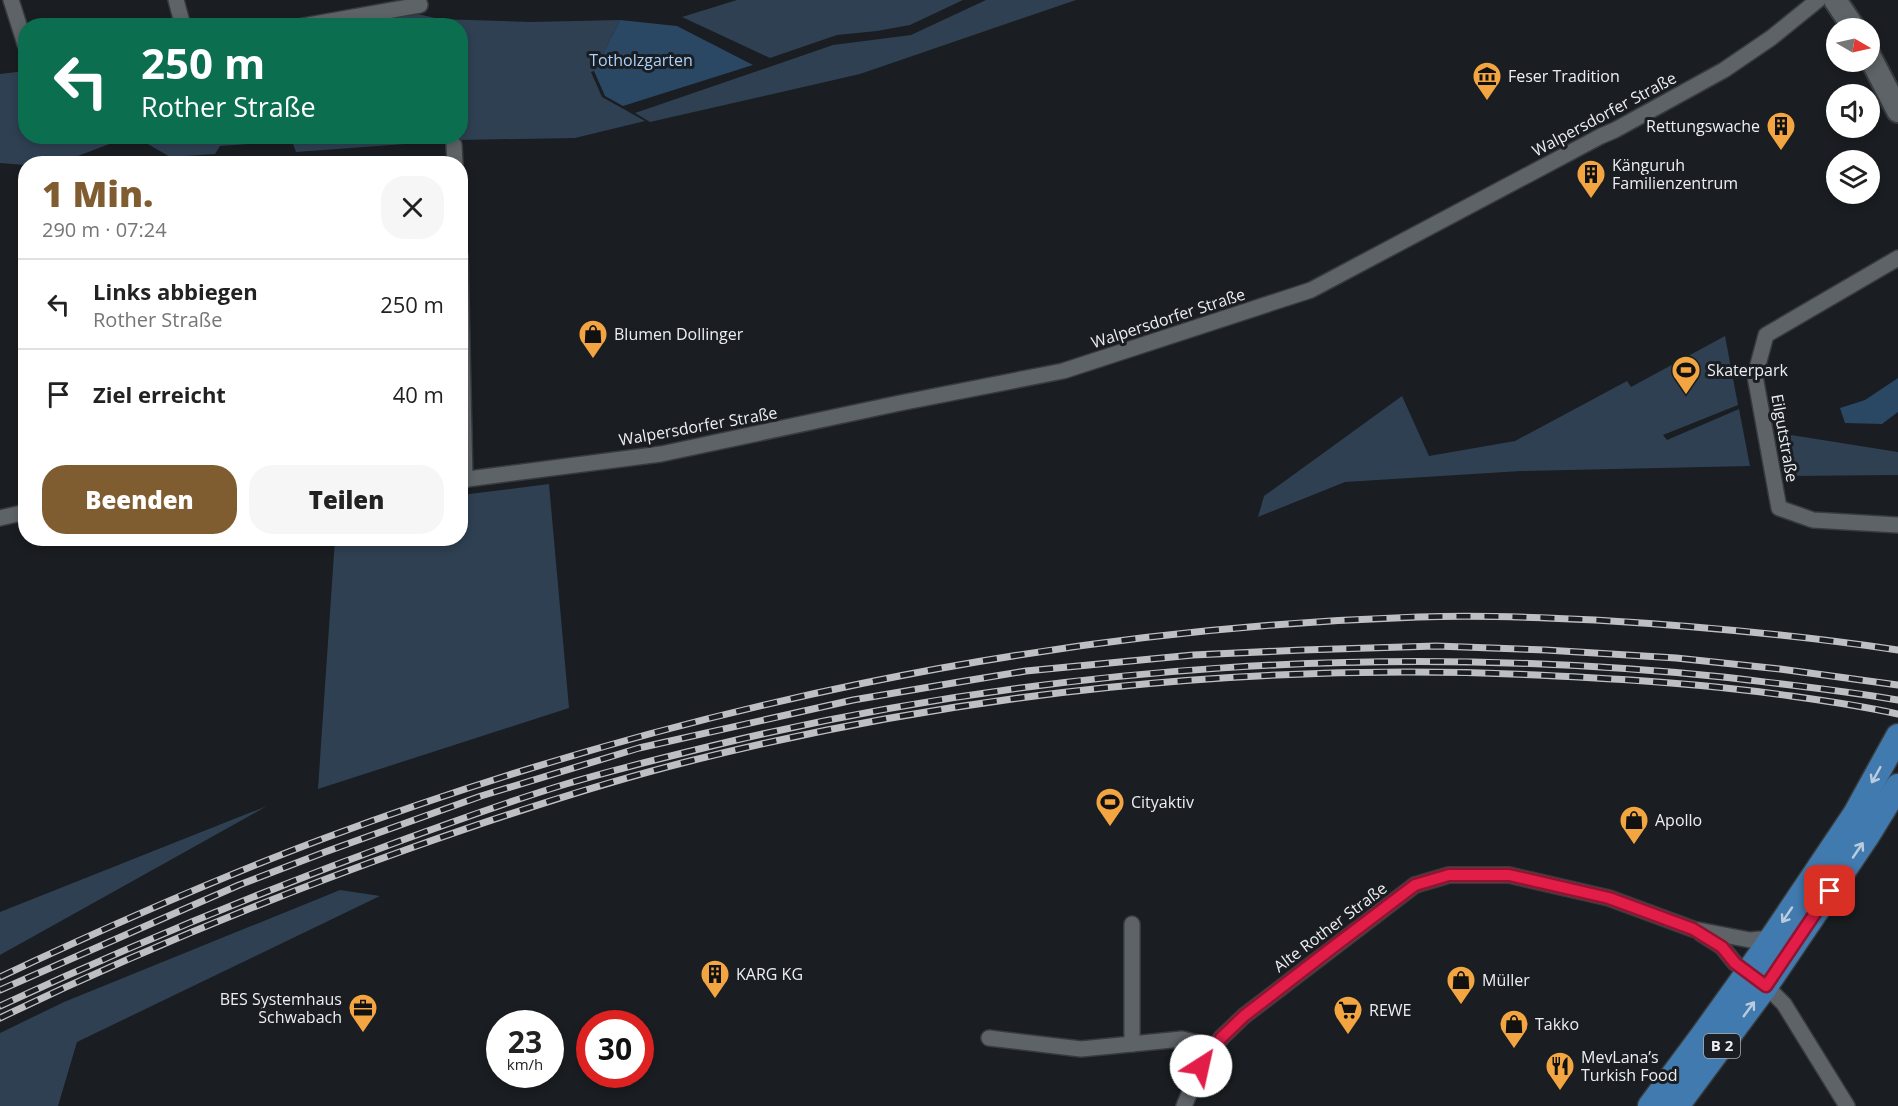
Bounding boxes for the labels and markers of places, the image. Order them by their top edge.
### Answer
museum icon: Feser Tradition [1471,60,1503,102]
place label: Feser Tradition [1508,65,1620,87]
building icon: Rettungswache [1765,110,1797,152]
place label: Rettungswache [1646,115,1760,137]
place label: Känguruh Familienzentrum [1612,154,1738,194]
building icon: Känguruh Familienzentrum [1575,158,1607,200]
shop icon: Blumen Dollinger [577,318,609,360]
place label: Blumen Dollinger [614,323,744,345]
sports icon: Skaterpark [1670,354,1702,396]
place label: Skaterpark [1707,359,1789,381]
sports icon: Cityaktiv [1094,786,1126,828]
place label: Cityaktiv [1131,791,1194,813]
shop icon: Apollo [1618,804,1650,846]
place label: Apollo [1655,809,1702,831]
pin [1804,865,1855,916]
building icon: KARG KG [699,958,731,1000]
place label: KARG KG [736,963,803,985]
shop icon: Müller [1445,964,1477,1006]
place label: Müller [1482,969,1530,991]
place label: BES Systemhaus Schwabach [220,988,342,1028]
office icon: BES Systemhaus Schwabach [347,992,379,1034]
supermarket icon: REWE [1332,994,1364,1036]
place label: REWE [1369,999,1411,1021]
shop icon: Takko [1498,1008,1530,1050]
place label: Takko [1535,1013,1579,1035]
place label: MevLana’s Turkish Food [1581,1046,1678,1086]
restaurant icon: MevLana’s Turkish Food [1544,1050,1576,1092]

